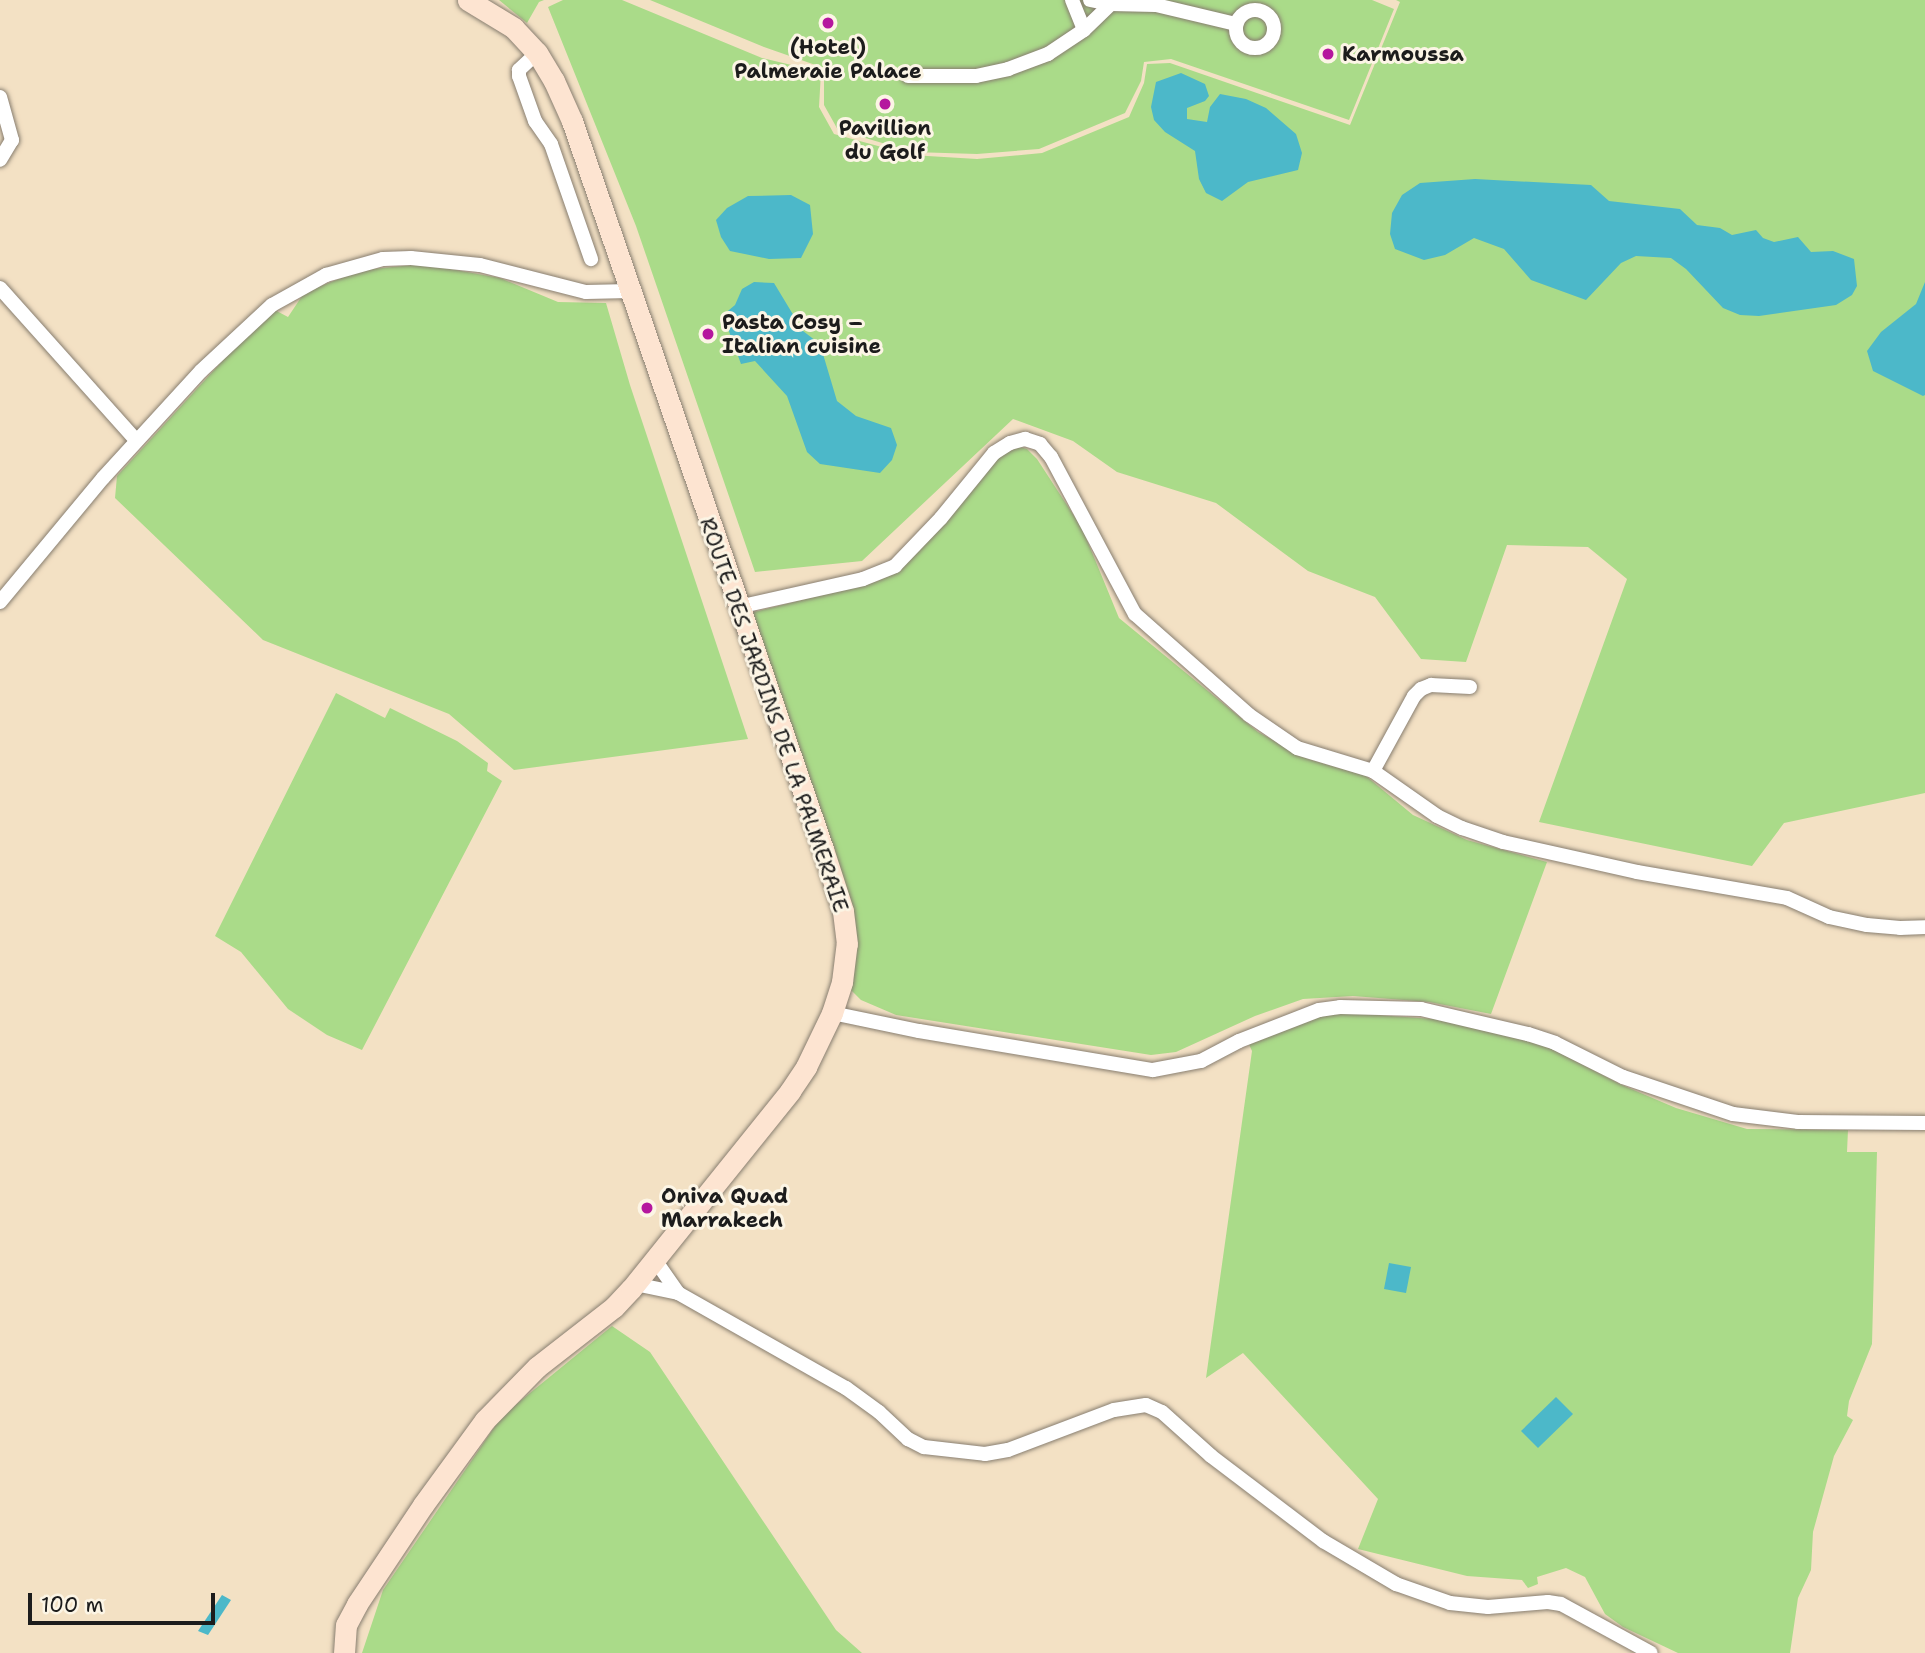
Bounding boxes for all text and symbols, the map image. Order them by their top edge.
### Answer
marker: (Hotel) Palmeraie Palace [820,15,836,31]
place label: (Hotel) Palmeraie Palace [734,34,922,84]
place label: Karmoussa [1342,41,1464,67]
marker: Karmoussa [1320,46,1336,62]
marker: Pavillion du Golf [877,96,893,112]
place label: Pavillion du Golf [839,115,931,165]
place label: Pasta Cosy – Italian cuisine [722,309,881,359]
marker: Pasta Cosy – Italian cuisine [700,326,716,342]
street label: ROUTE DES JARDINS DE LA PALMERAIE [694,514,854,916]
place label: Oniva Quad Marrakech [661,1183,788,1233]
marker: Oniva Quad Marrakech [639,1200,655,1216]
scale bar [32,1580,219,1624]
text: 100 m [41,1591,104,1619]

